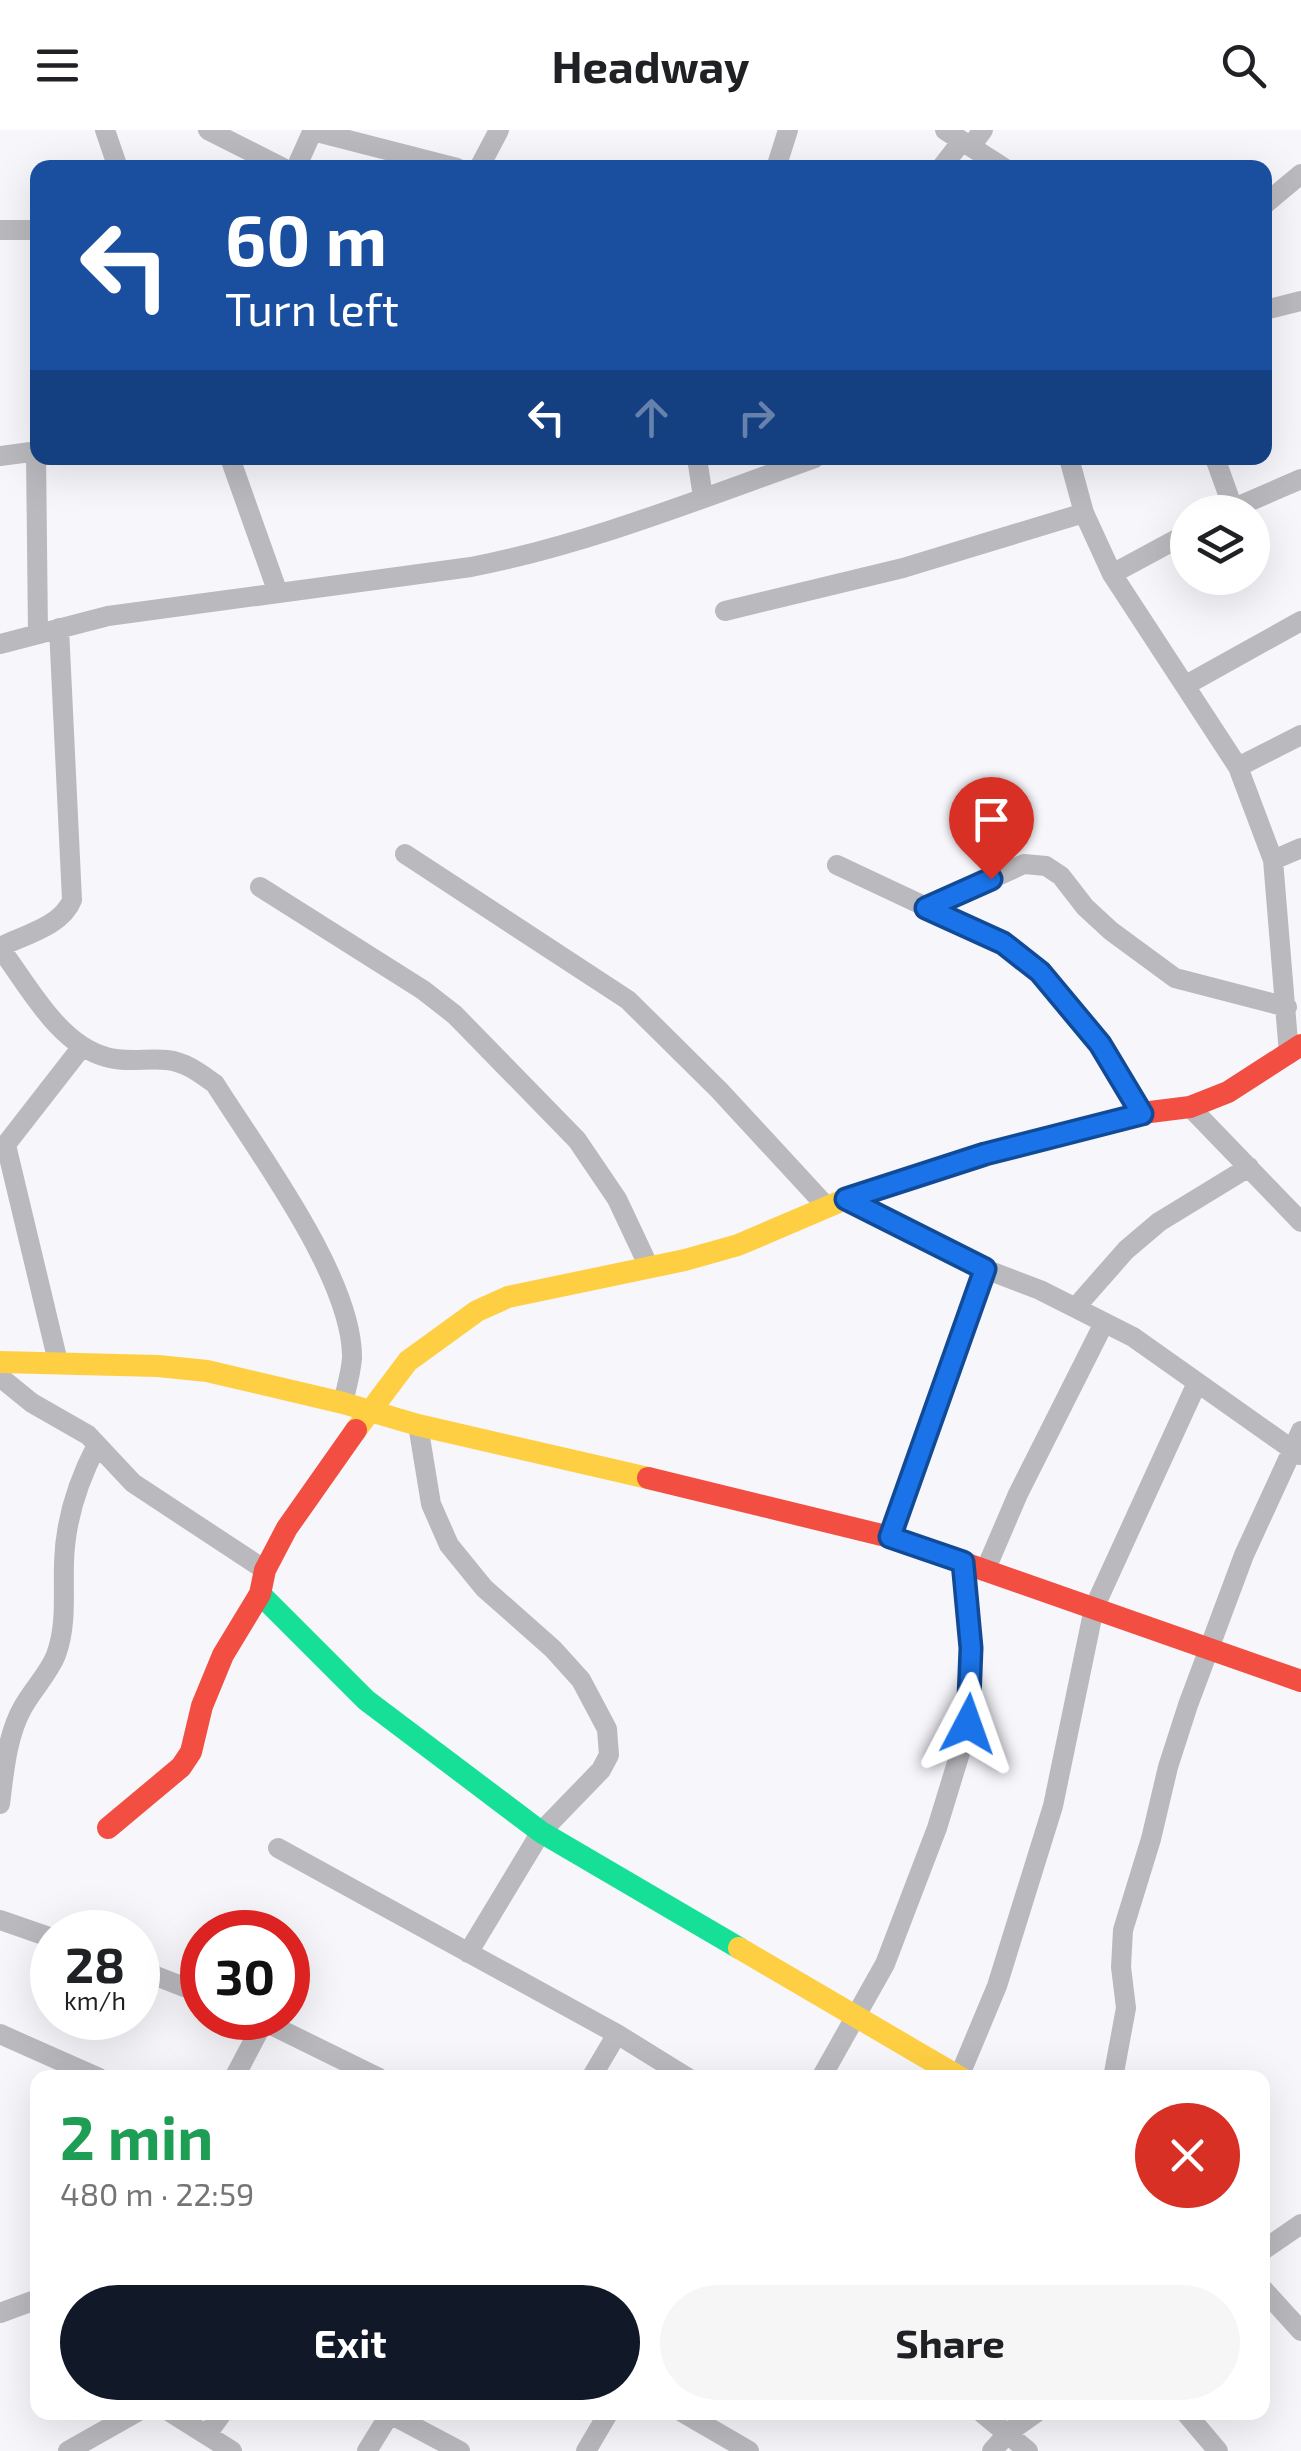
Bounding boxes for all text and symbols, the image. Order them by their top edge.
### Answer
icon: menu [30,38,85,93]
text: Headway [552,38,749,92]
icon: search [1216,38,1271,93]
text: 60 m [225,196,387,280]
icon: left [60,200,190,330]
text: Turn left [225,281,399,335]
icon: left [519,390,574,445]
icon: ahead [624,390,679,445]
icon: right [729,390,784,445]
map controls [1170,495,1270,595]
button: layers [1170,495,1270,595]
pin [949,777,1034,880]
icon: arrive [964,792,1019,847]
position arrow [916,1672,1020,1776]
speed limit sign: 30 [180,1910,310,2040]
text: 28 [65,1933,125,1993]
text: km/h [64,1985,126,2015]
text: 2 min [60,2100,213,2172]
button: close [1135,2103,1240,2208]
text: 480 m · 22:59 [60,2174,254,2212]
button: Exit [60,2285,640,2400]
button: Share [660,2285,1240,2400]

